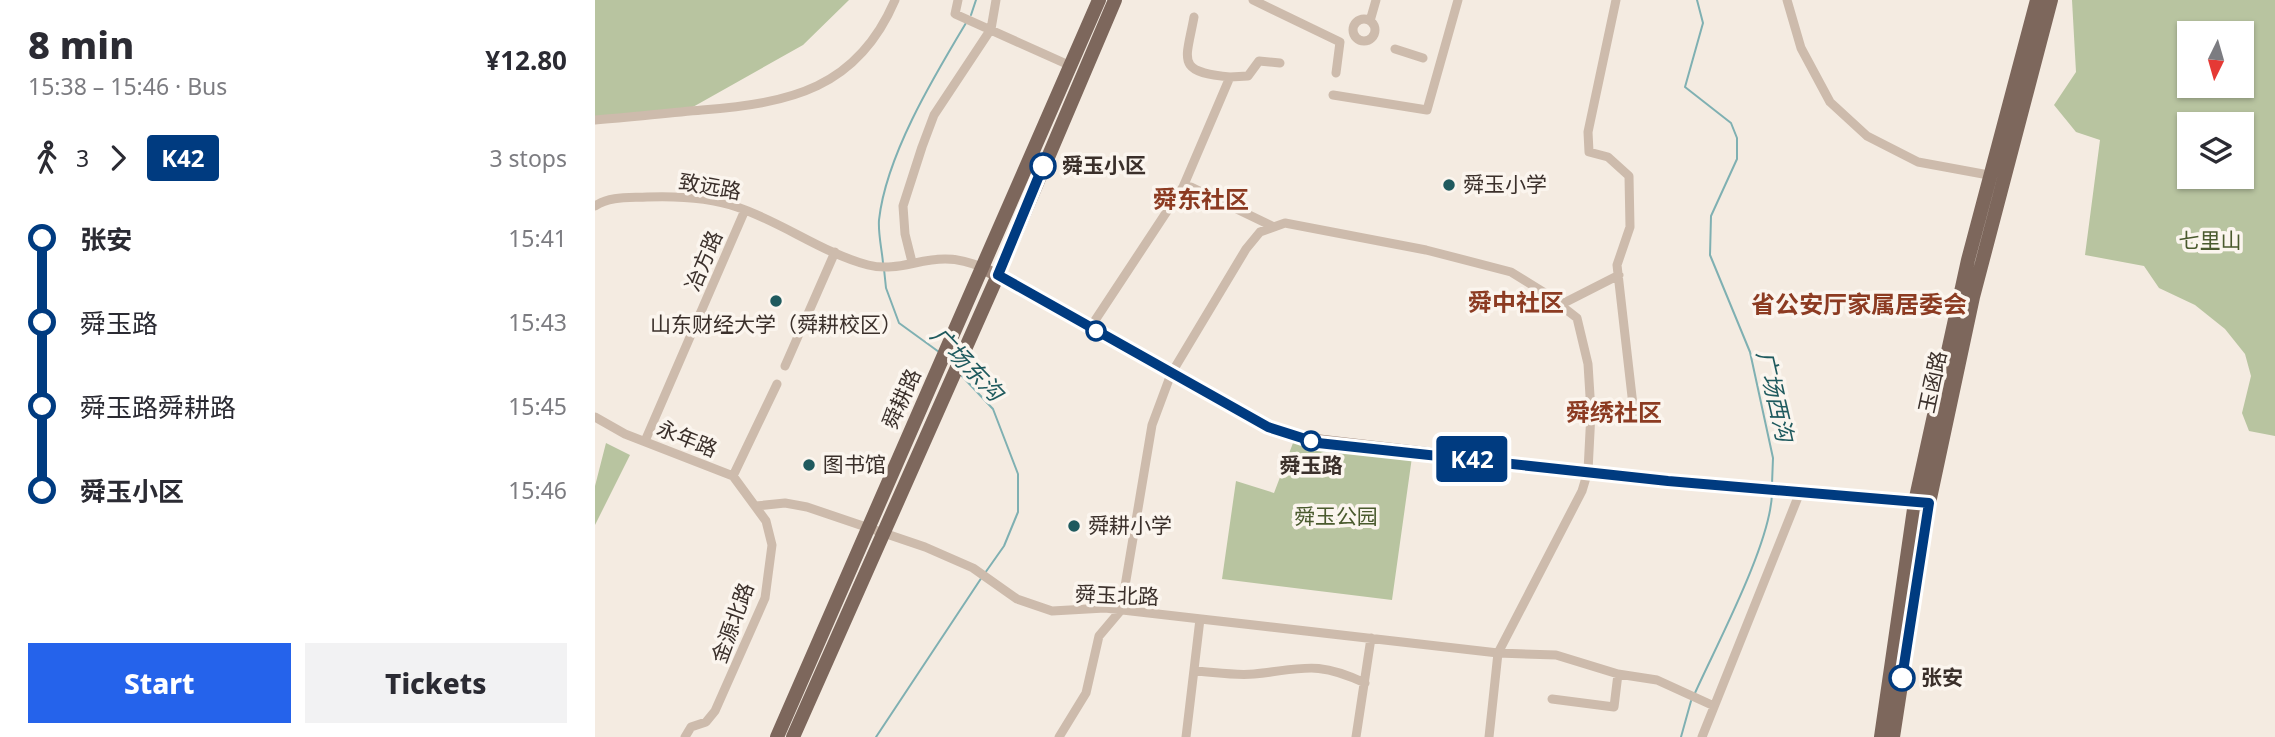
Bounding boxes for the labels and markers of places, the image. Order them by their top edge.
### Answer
place label: 舜玉小区 [1062,151,1146,179]
marker: 舜玉小区 [1030,153,1056,179]
place label: 舜玉小学 [1463,170,1547,198]
marker: 舜玉小学 [1441,177,1457,193]
marker: 山东财经大学（舜耕校区） [768,293,784,309]
place label: 山东财经大学（舜耕校区） [650,310,902,338]
unlabelled marker [1086,321,1106,341]
marker: 舜玉路 [1301,431,1321,451]
place label: 图书馆 [823,450,886,478]
place label: 舜玉路 [1280,451,1343,479]
marker: 图书馆 [801,457,817,473]
place label: 舜耕小学 [1088,511,1172,539]
marker: 舜耕小学 [1066,518,1082,534]
place label: 张安 [1921,663,1963,691]
marker: 张安 [1889,665,1915,691]

